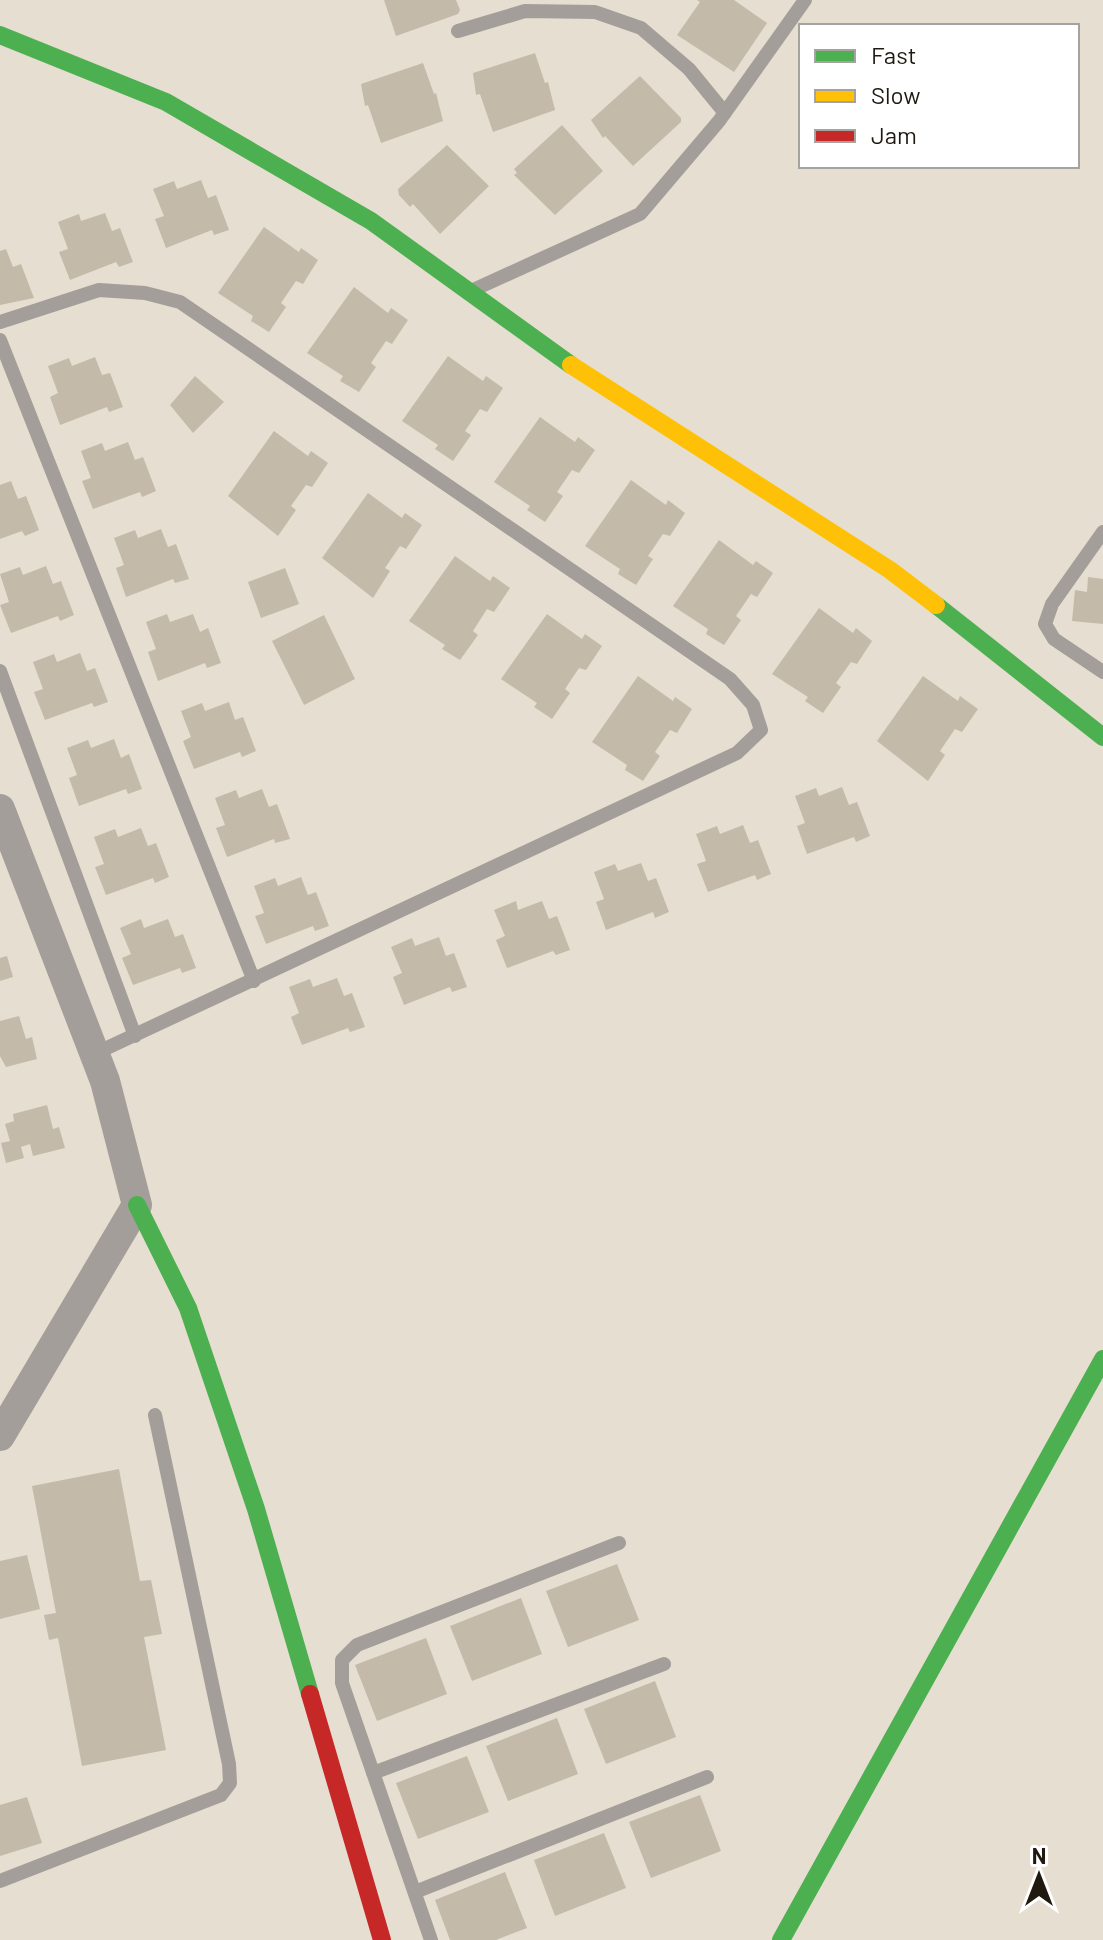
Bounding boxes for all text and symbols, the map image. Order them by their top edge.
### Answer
legend [799,24,1079,168]
text: Fast [871,40,916,69]
text: Slow [871,80,920,109]
text: Jam [871,120,917,149]
north arrow [999,1836,1079,1916]
text: N [1032,1842,1046,1868]

